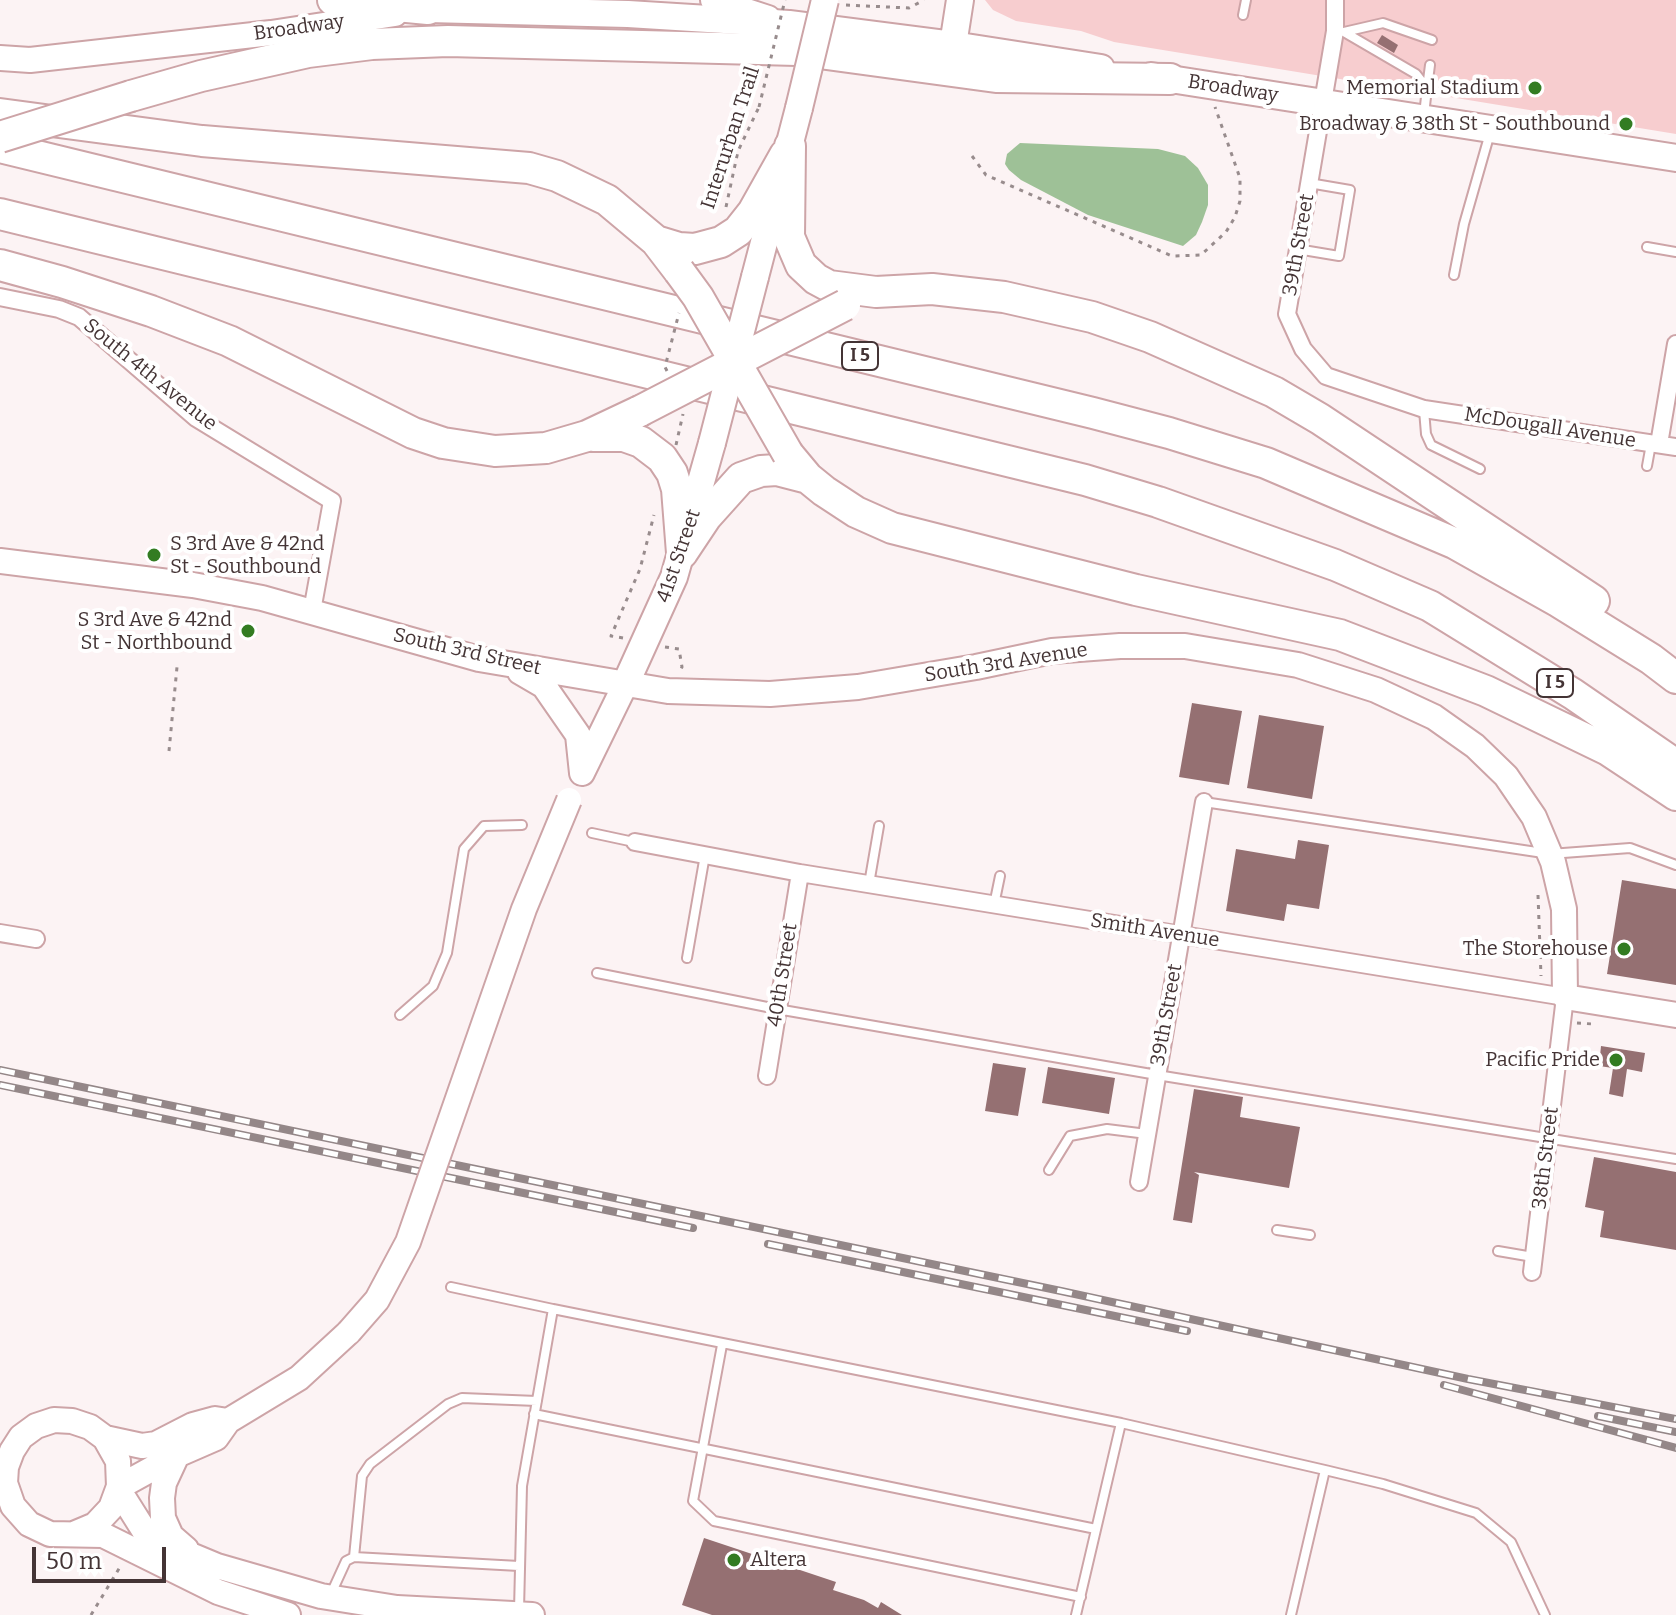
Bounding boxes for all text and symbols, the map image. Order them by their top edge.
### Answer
street label: Broadway [252,10,346,46]
street label: Interurban Trail [697,64,765,212]
street label: Broadway [1186,70,1280,108]
place label: Memorial Stadium [1346,76,1519,100]
marker: Memorial Stadium [1526,79,1544,97]
place label: Broadway & 38th St - Southbound [1299,112,1610,136]
marker: Broadway & 38th St - Southbound [1617,115,1635,133]
street label: 39th Street [1278,192,1320,298]
street label: South 4th Avenue [78,314,222,436]
road number: I 5 [842,342,878,370]
street label: McDougall Avenue [1462,403,1638,453]
street label: 41st Street [652,506,706,606]
place label: S 3rd Ave & 42nd St - Southbound [170,532,324,579]
marker: S 3rd Ave & 42nd St - Southbound [145,546,163,564]
place label: S 3rd Ave & 42nd St - Northbound [78,608,232,655]
marker: S 3rd Ave & 42nd St - Northbound [239,622,257,640]
street label: South 3rd Street [391,623,543,681]
street label: South 3rd Avenue [923,638,1089,688]
road number: I 5 [1537,669,1573,697]
street label: Smith Avenue [1089,909,1221,953]
street label: 40th Street [763,922,803,1028]
place label: The Storehouse [1463,937,1608,961]
marker: The Storehouse [1615,940,1633,958]
street label: 39th Street [1146,962,1188,1068]
place label: Pacific Pride [1485,1048,1600,1072]
marker: Pacific Pride [1607,1051,1625,1069]
street label: 38th Street [1528,1105,1564,1211]
scale bar [36,1531,170,1581]
text: 50 m [46,1547,102,1575]
place label: Altera [750,1548,807,1572]
marker: Altera [725,1551,743,1569]

